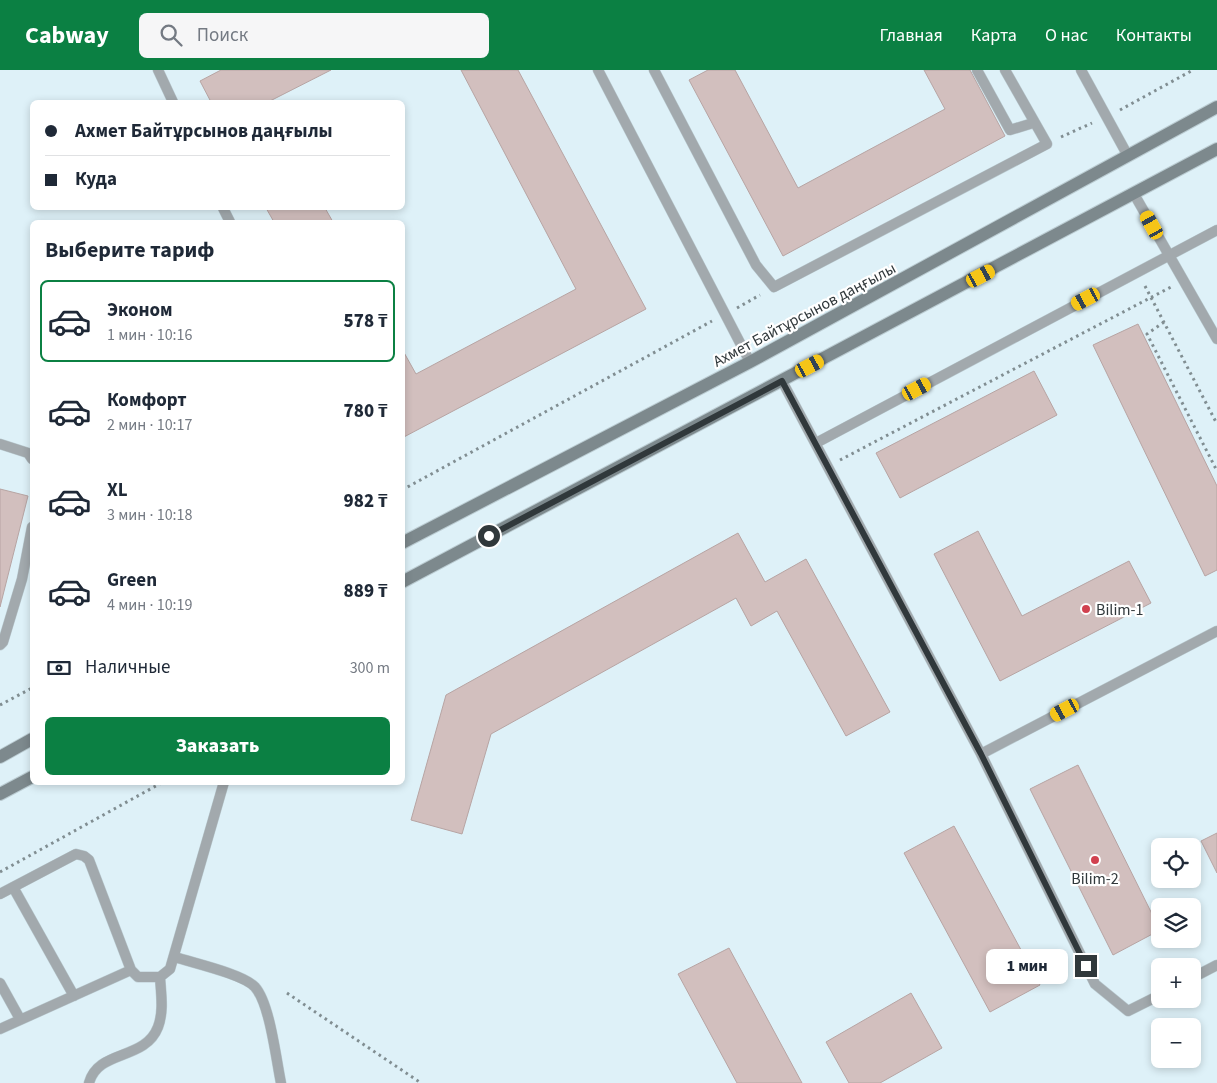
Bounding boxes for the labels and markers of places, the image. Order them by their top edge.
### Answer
place label: Bilim-1 [1096,599,1144,621]
marker: Bilim-1 [1080,603,1092,615]
marker: Bilim-2 [1089,854,1101,866]
place label: Bilim-2 [1071,868,1119,890]

